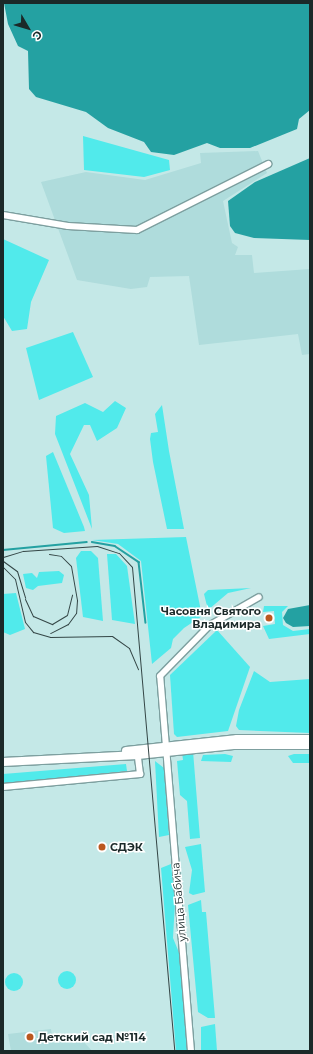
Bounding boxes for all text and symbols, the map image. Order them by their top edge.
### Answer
north arrow [8,8,48,48]
text: С [29,28,45,43]
place label: Часовня Святого Владимира [161,605,261,631]
marker: Часовня Святого Владимира [264,613,274,623]
place label: СДЭК [110,840,143,854]
marker: СДЭК [97,842,107,852]
street label: улица Бабича [169,862,189,942]
place label: Детский сад №114 [38,1030,146,1044]
marker: Детский сад №114 [25,1032,35,1042]

